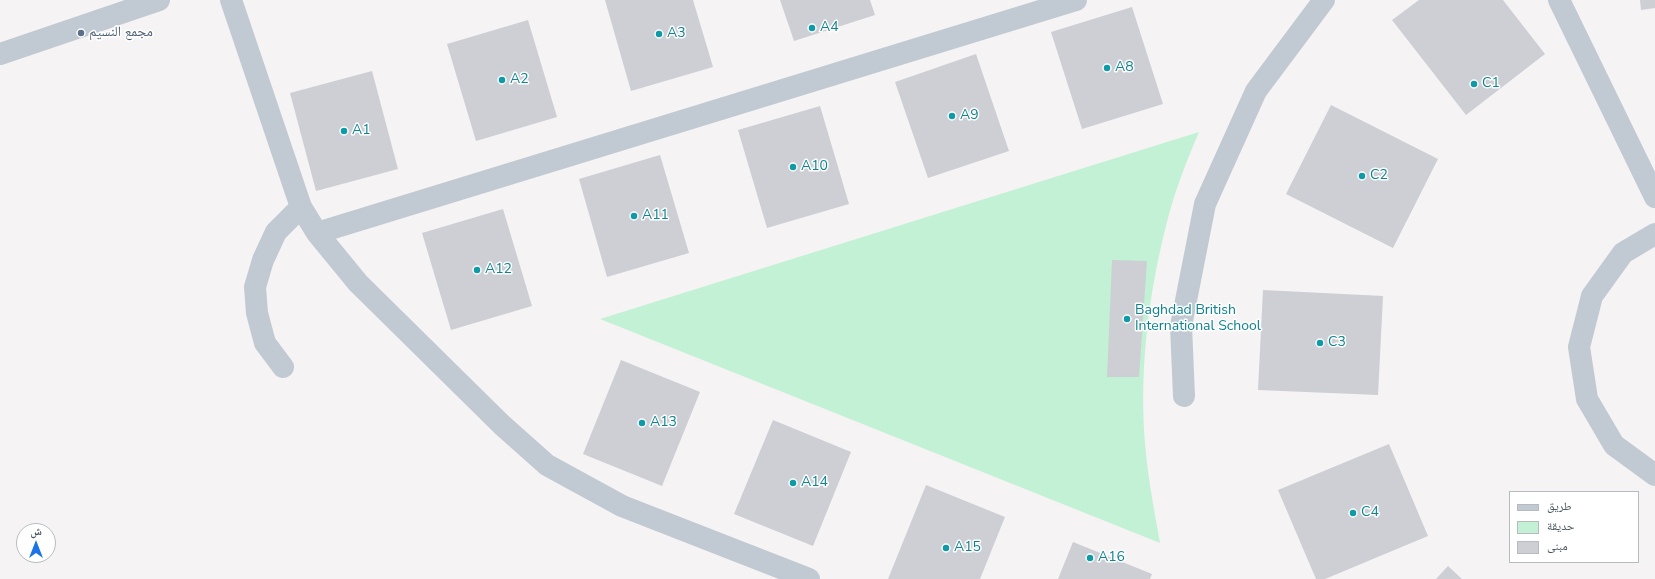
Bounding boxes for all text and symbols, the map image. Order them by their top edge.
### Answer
place label: A4 [820,20,839,36]
marker: A4 [807,23,817,33]
place label: مجمع النسيم [89,25,153,41]
place label: A3 [667,26,686,42]
marker: مجمع النسيم [76,28,86,38]
marker: A3 [654,29,664,39]
place label: A8 [1115,60,1134,76]
marker: A8 [1102,63,1112,73]
place label: A2 [510,72,529,88]
marker: A2 [497,75,507,85]
place label: C1 [1482,76,1500,92]
marker: C1 [1469,79,1479,89]
place label: A9 [960,108,979,124]
marker: A9 [947,111,957,121]
place label: A1 [352,123,371,139]
marker: A1 [339,126,349,136]
place label: A10 [801,159,828,175]
marker: A10 [788,162,798,172]
place label: C2 [1370,168,1388,184]
marker: C2 [1357,171,1367,181]
place label: A11 [642,208,669,224]
marker: A11 [629,211,639,221]
place label: A12 [485,262,512,278]
marker: A12 [472,265,482,275]
place label: Baghdad British International School [1135,303,1261,336]
marker: Baghdad British International School [1122,314,1132,324]
place label: C3 [1328,335,1346,351]
marker: C3 [1315,338,1325,348]
place label: A13 [650,415,677,431]
marker: A13 [637,418,647,428]
place label: A14 [801,475,828,491]
marker: A14 [788,478,798,488]
legend [1509,491,1639,563]
text: طريق [1547,498,1572,514]
place label: C4 [1361,505,1379,521]
marker: C4 [1348,508,1358,518]
text: حديقة [1547,518,1575,534]
north arrow [16,523,56,563]
text: ش [30,524,42,539]
text: مبنى [1547,538,1568,554]
place label: A15 [954,540,981,556]
marker: A15 [941,543,951,553]
place label: A16 [1098,550,1125,566]
marker: A16 [1085,553,1095,563]

